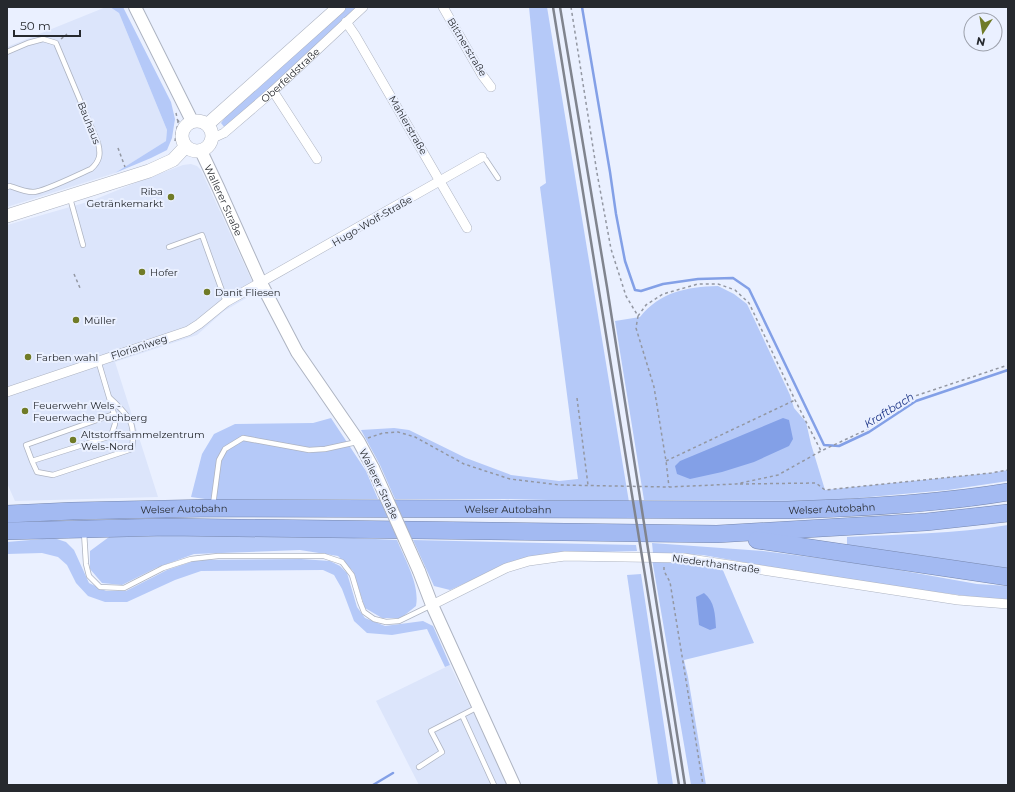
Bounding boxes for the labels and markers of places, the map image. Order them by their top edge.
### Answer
place label: Riba Getränkemarkt [87,185,163,210]
marker: Riba Getränkemarkt [166,192,176,202]
place label: Hofer [150,266,178,279]
marker: Hofer [137,267,147,277]
place label: Danit Fliesen [215,286,281,299]
marker: Danit Fliesen [202,287,212,297]
place label: Müller [84,314,116,327]
marker: Müller [71,315,81,325]
place label: Farben wahl [36,351,98,364]
marker: Farben wahl [23,352,33,362]
place label: Feuerwehr Wels - Feuerwache Puchberg [33,399,147,424]
marker: Feuerwehr Wels - Feuerwache Puchberg [20,406,30,416]
place label: Altstorffsammelzentrum Wels-Nord [81,428,205,453]
marker: Altstorffsammelzentrum Wels-Nord [68,435,78,445]

